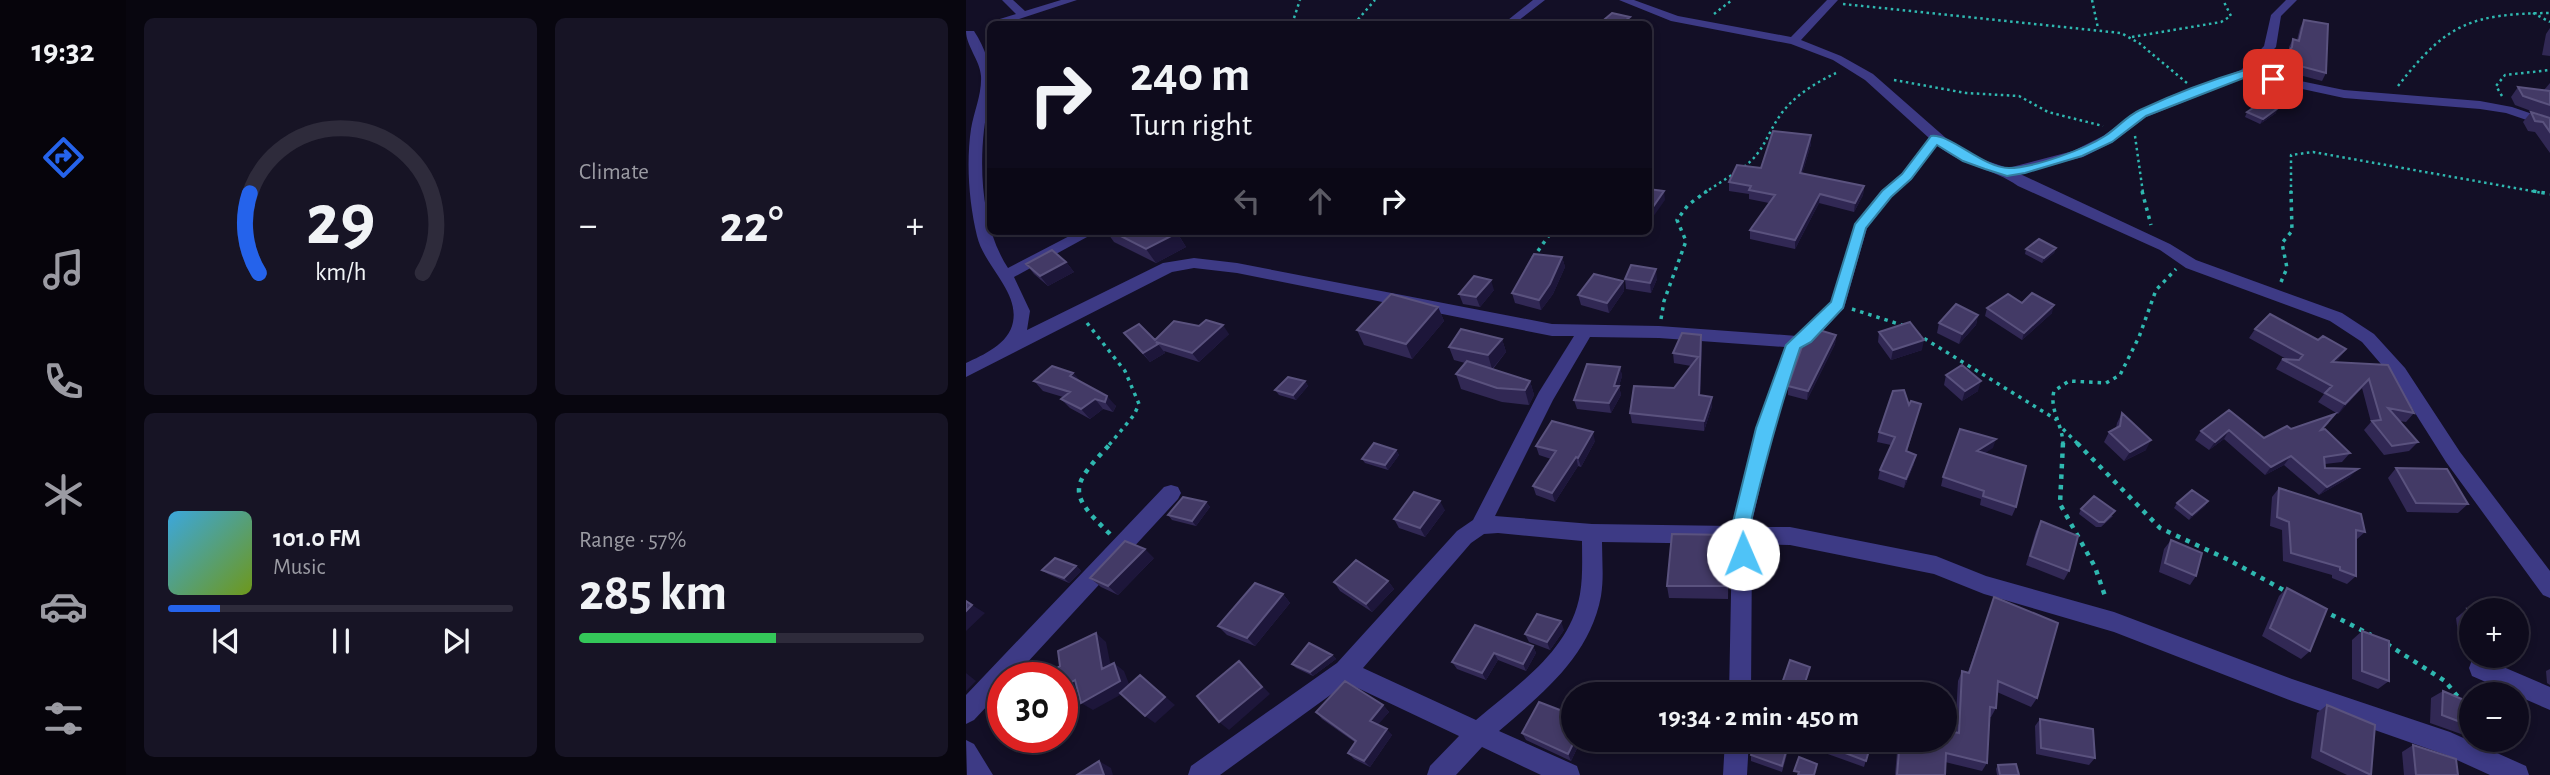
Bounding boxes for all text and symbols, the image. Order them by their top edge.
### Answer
text: 19:32 [31,35,95,67]
icon: right [1015,49,1106,140]
pin [2243,49,2303,109]
text: 240 m [1130,51,1250,100]
icon: arrive [2254,60,2292,98]
text: Turn right [1130,109,1252,141]
icon: directions [39,133,88,182]
text: Climate [579,161,649,184]
icon: left [1228,182,1266,220]
icon: ahead [1301,182,1339,220]
icon: right [1374,182,1412,220]
text: 29 [306,185,375,258]
text: 22° [719,199,784,251]
text: − [579,207,597,245]
text: + [906,207,924,245]
icon: music [39,245,88,294]
text: km/h [315,259,366,284]
icon: phone [39,357,88,406]
icon: climate [39,470,88,519]
position arrow [1706,517,1780,591]
text: 101.0 FM [273,525,361,551]
text: Range · 57% [579,529,686,552]
text: Music [273,556,325,579]
text: 285 km [579,567,727,619]
icon: car [39,582,88,631]
map controls [2459,598,2529,752]
button: + [2459,598,2529,668]
icon: previous [207,622,245,660]
icon: pause [322,622,360,660]
icon: next [437,622,475,660]
speed limit sign: 30 [987,662,1078,753]
button: − [2459,682,2529,752]
icon: filters [39,694,88,743]
text: 19:34 · 2 min · 450 m [1659,704,1859,730]

